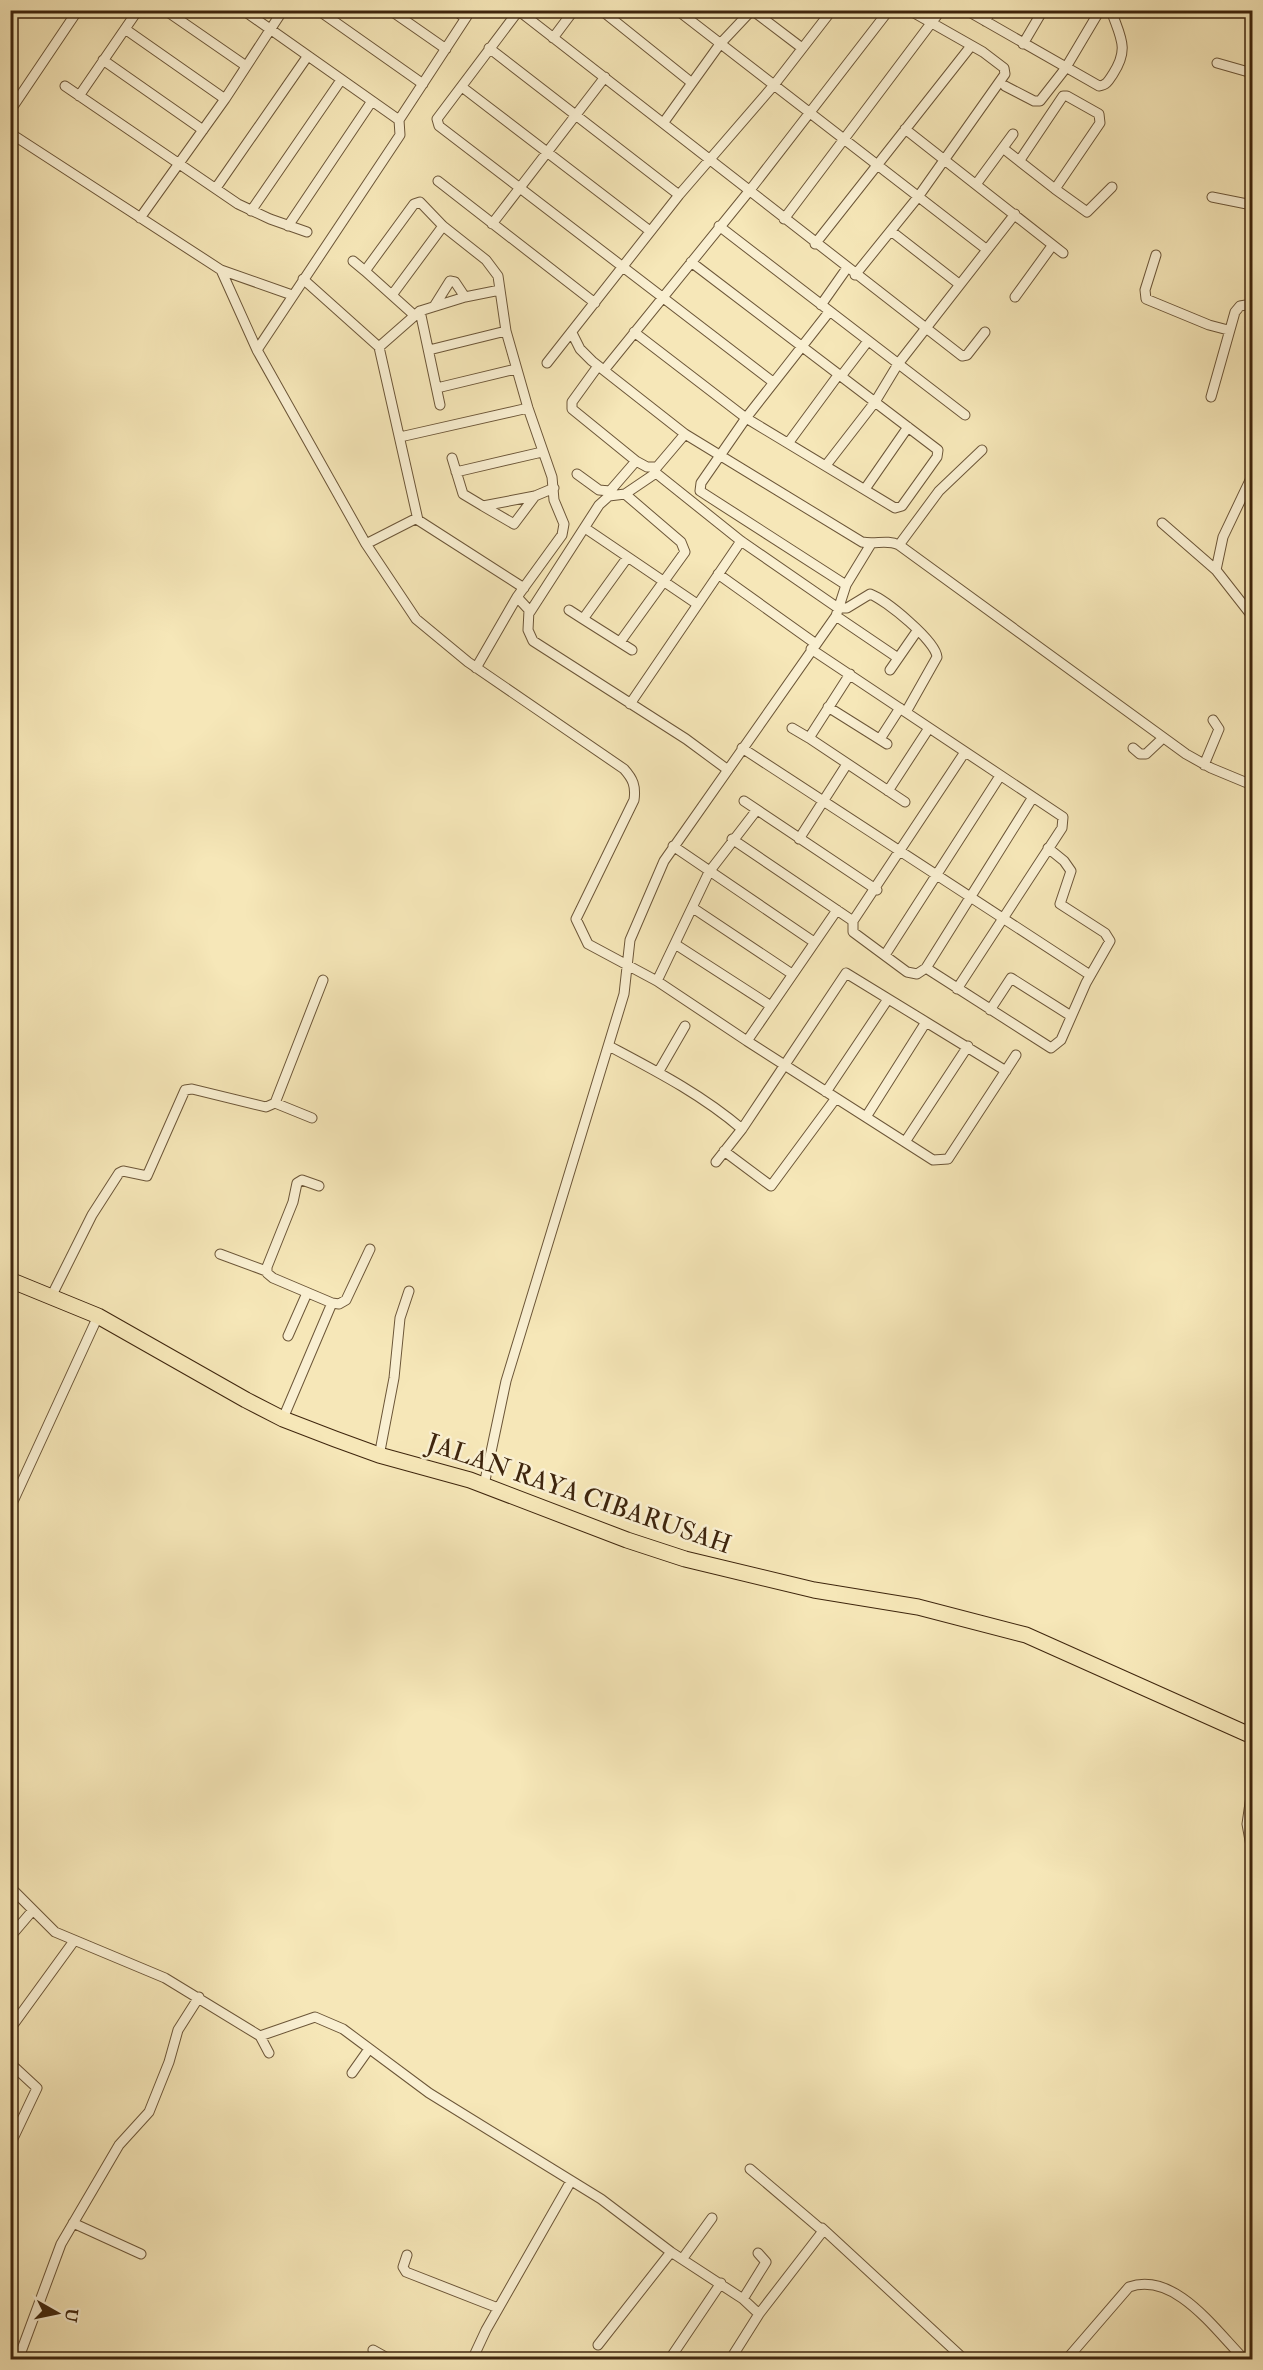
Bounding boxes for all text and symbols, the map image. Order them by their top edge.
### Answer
street label: JALAN RAYA CIBARUSAH [422,1426,736,1561]
north arrow [27,2283,87,2343]
text: U [60,2307,82,2324]

